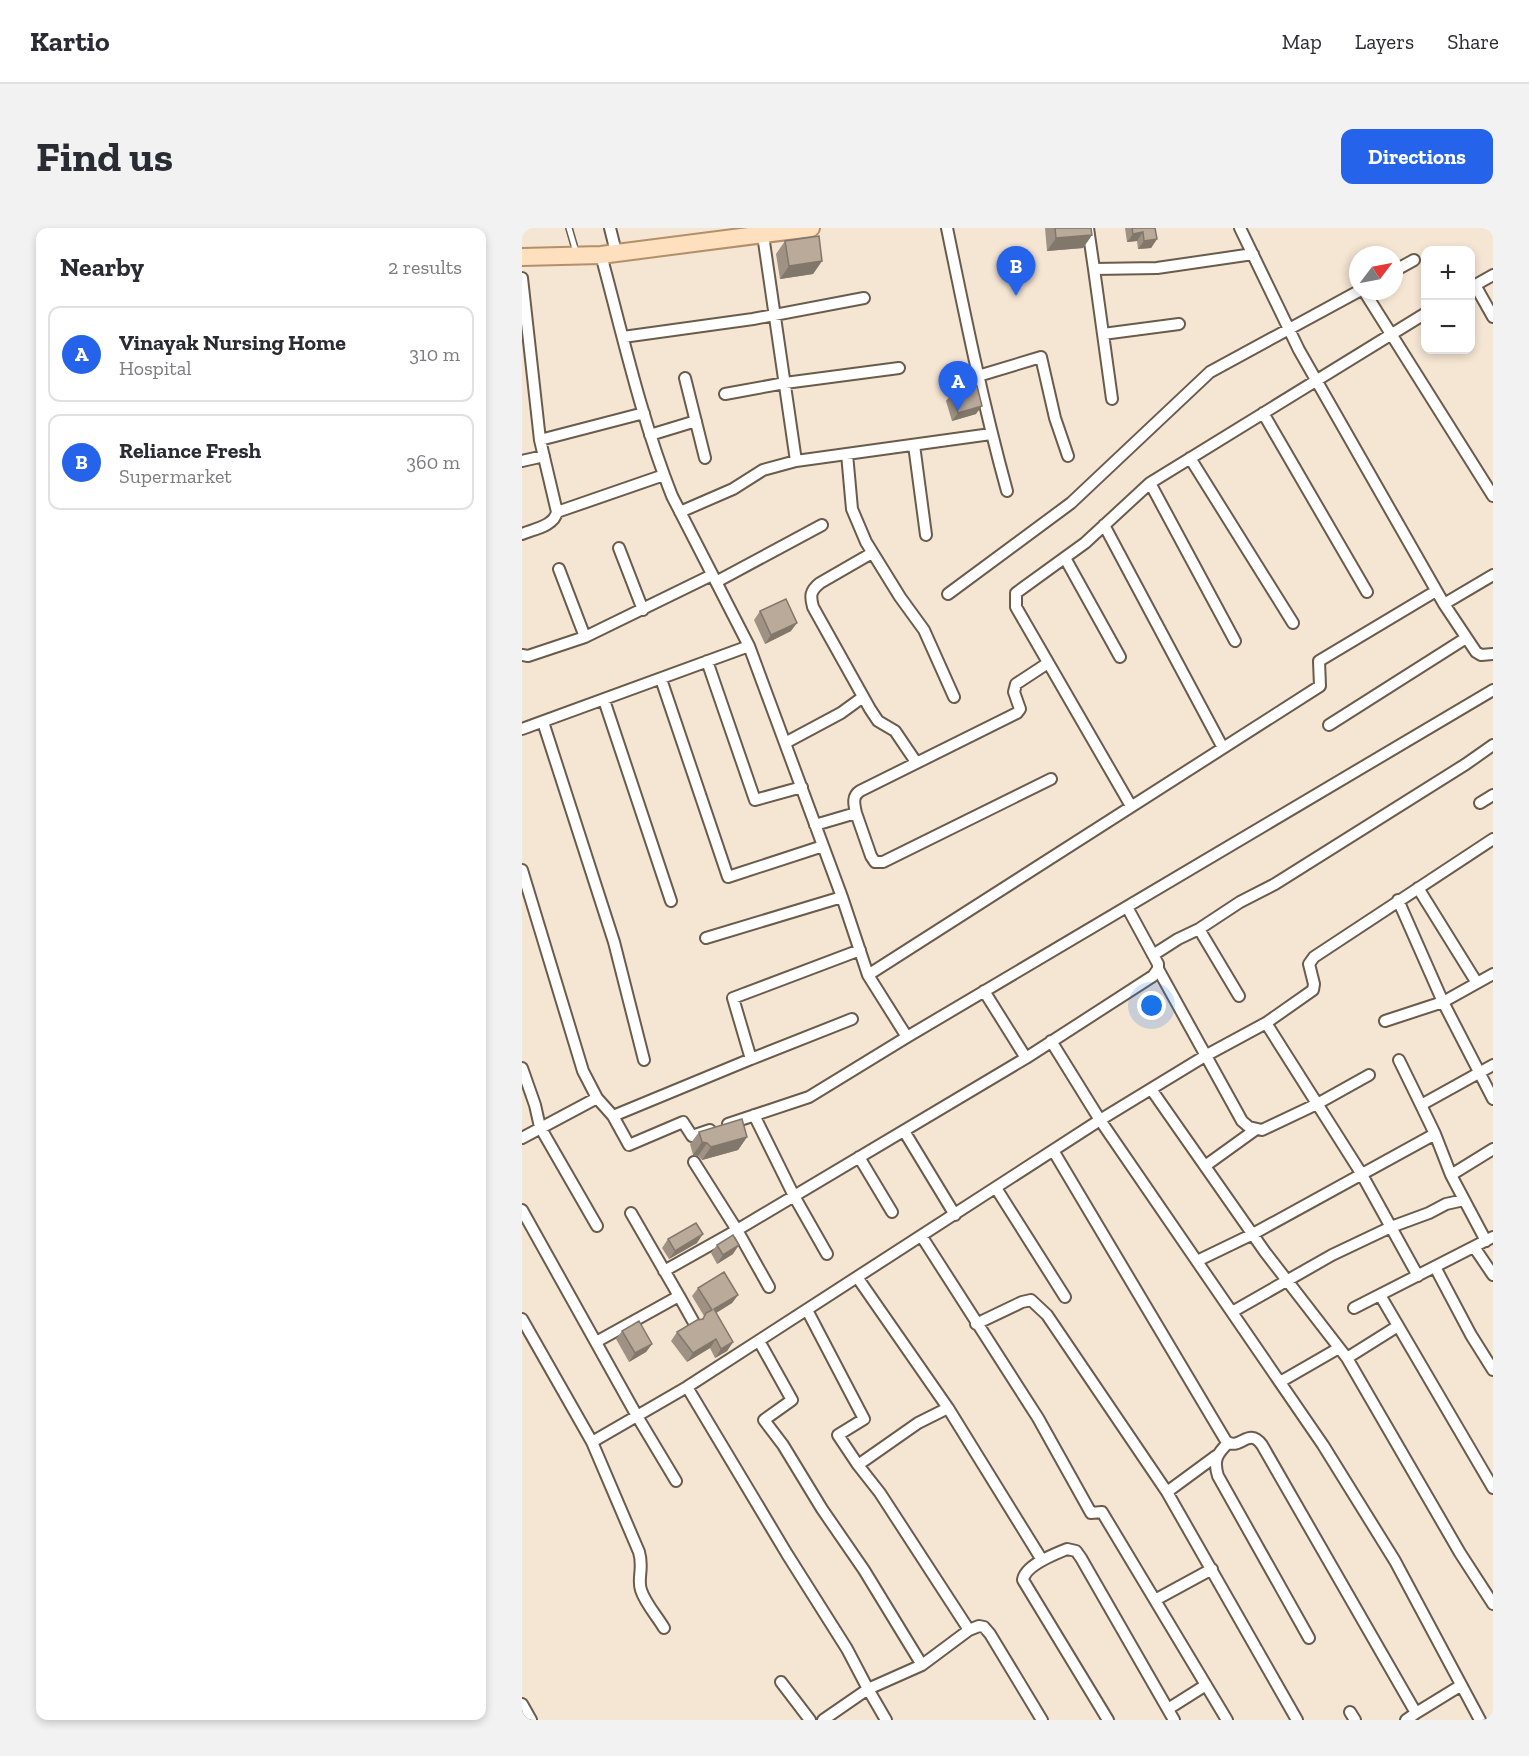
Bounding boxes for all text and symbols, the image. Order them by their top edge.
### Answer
text: Kartio [30,25,110,58]
text: Map [1282,29,1322,54]
text: Layers [1355,29,1414,54]
text: Share [1447,29,1499,54]
button: Directions [1341,129,1493,184]
text: Find us [36,131,173,182]
north arrow [1349,246,1403,300]
map controls [1421,246,1475,354]
button: + [1421,246,1475,300]
pin: B [996,247,1036,296]
text: Nearby [60,251,144,283]
text: 2 results [388,255,462,279]
button: − [1421,300,1475,354]
text: Vinayak Nursing Home [119,329,346,356]
text: A [75,342,88,366]
text: 310 m [409,342,460,366]
text: Hospital [119,356,192,380]
pin: A [938,362,978,411]
text: Reliance Fresh [119,437,261,464]
text: B [75,450,88,474]
text: 360 m [406,450,460,474]
text: Supermarket [119,464,232,488]
your location [1137,991,1166,1020]

